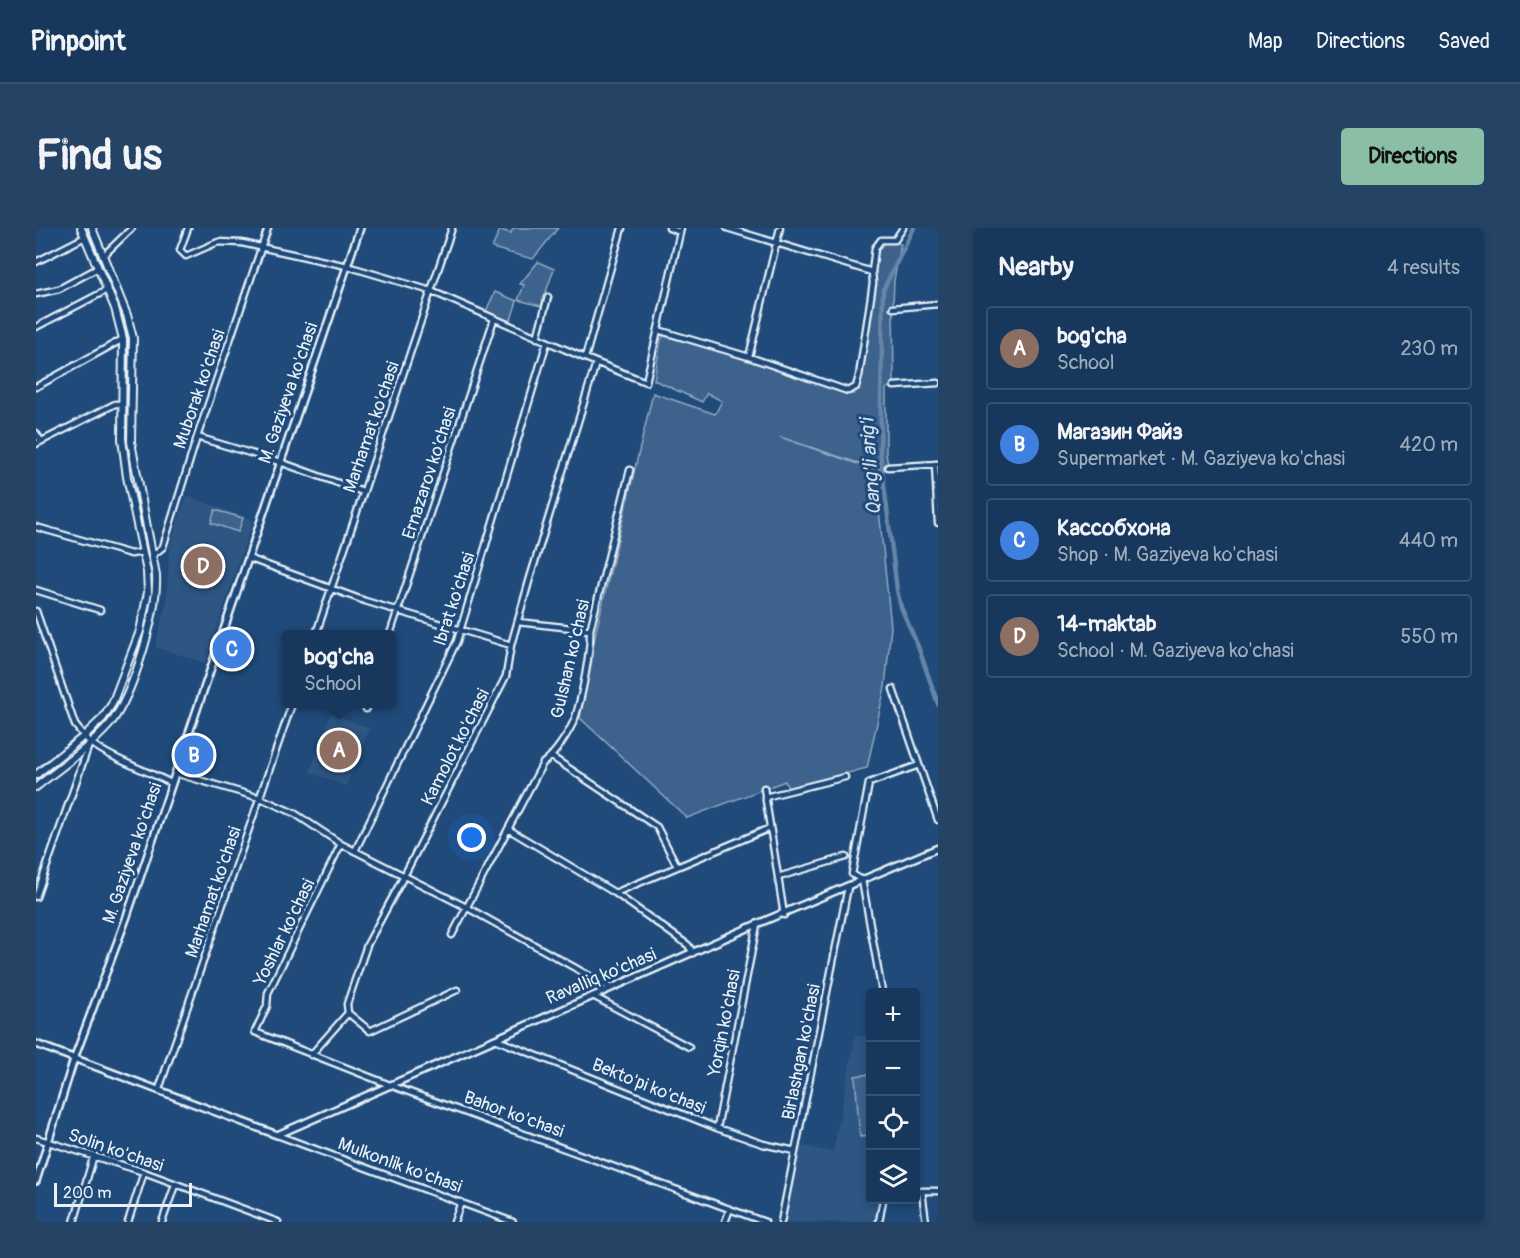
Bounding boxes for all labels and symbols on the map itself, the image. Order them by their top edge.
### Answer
street label: M. Gaziyeva ko'chasi [254,320,323,467]
street label: Muborak ko'chasi [168,326,231,452]
street label: Marhamat ko'chasi [338,358,405,496]
street label: Ernazarov ko'chasi [397,404,462,542]
water label: Qang'li arig'i [854,415,886,516]
pin: D [184,544,222,588]
street label: Ibrat ko'chasi [429,549,480,649]
street label: Gulshan ko'chasi [546,597,595,721]
pin: C [212,626,252,672]
street label: Kamolot ko'chasi [416,685,495,809]
pin: A [320,728,358,772]
pin: B [174,732,214,778]
street label: M. Gaziyeva ko'chasi [98,780,167,927]
street label: Marhamat ko'chasi [180,823,247,961]
your location [457,823,486,852]
street label: Yoshlar ko'chasi [248,875,320,990]
street label: Ravalliq ko'chasi [543,943,660,1010]
street label: Yorqin ko'chasi [703,968,746,1079]
street label: Birlashgan ko'chasi [777,982,826,1122]
street label: Bekto'pi ko'chasi [589,1053,709,1120]
street label: Bahor ko'chasi [461,1086,567,1143]
street label: Solin ko'chasi [65,1123,167,1178]
street label: Mulkonlik ko'chasi [335,1132,465,1199]
scale bar [54,1180,192,1208]

